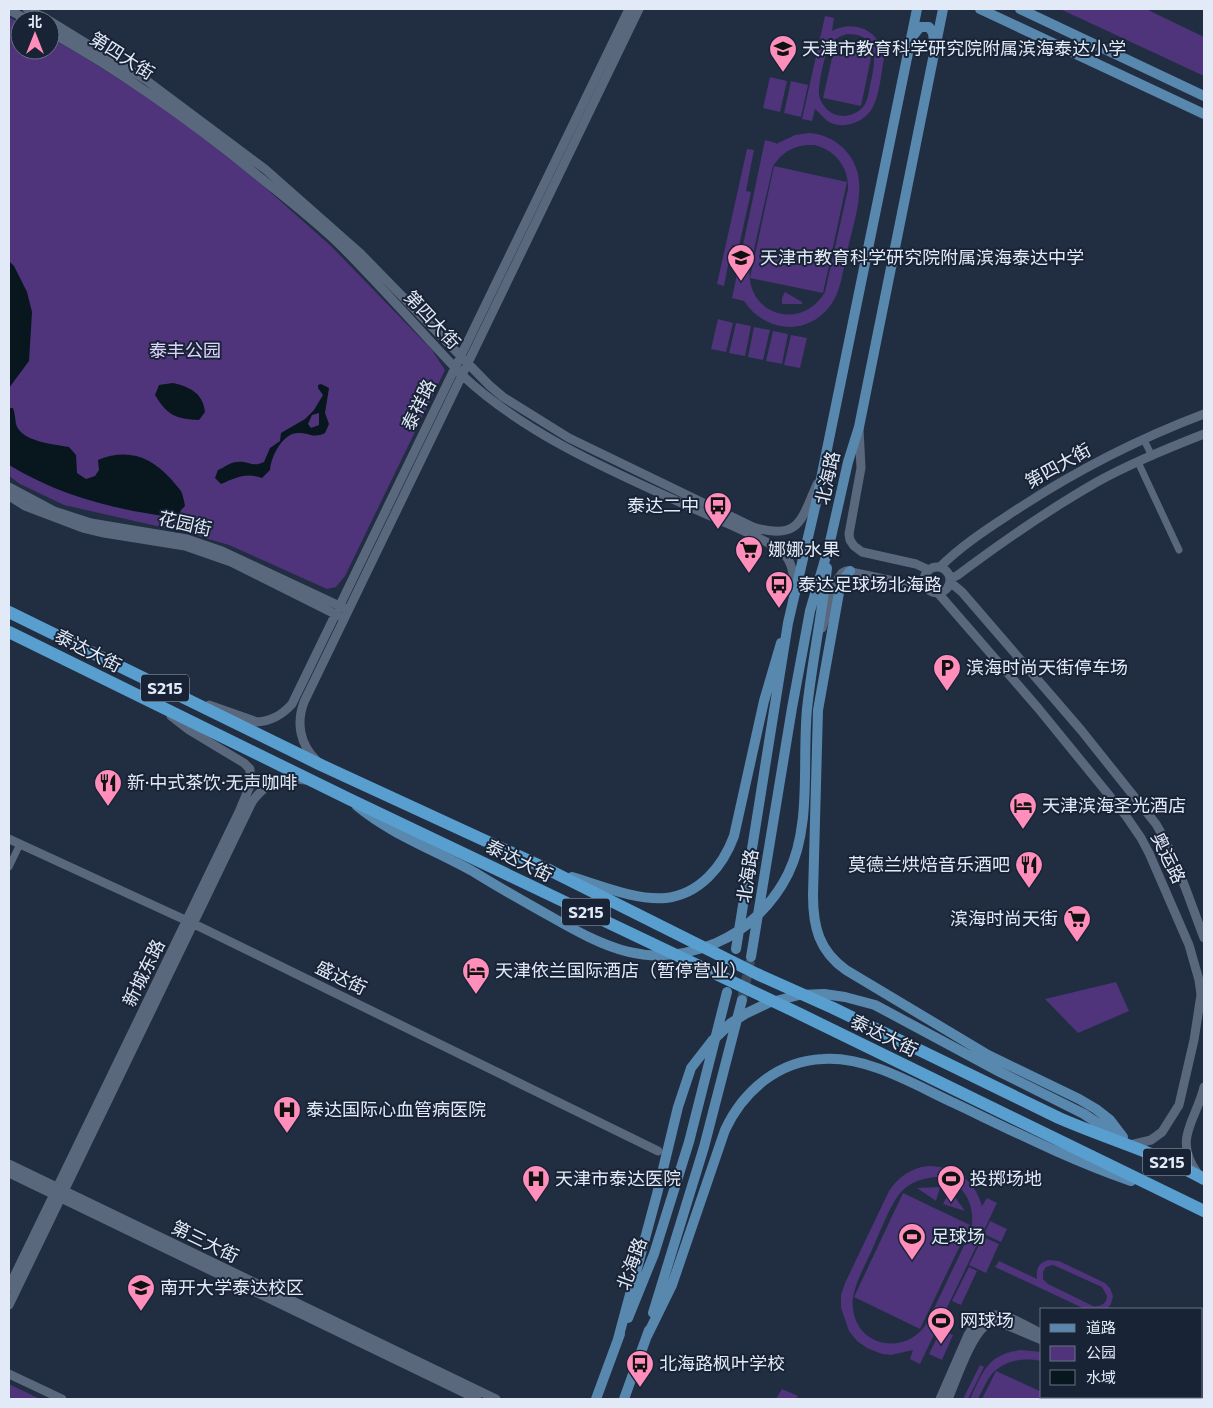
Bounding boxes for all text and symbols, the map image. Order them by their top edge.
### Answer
north arrow [10,10,60,60]
text: 北 [28,13,42,30]
street label: 第四大街 [86,27,159,84]
school or university icon: 天津市教育科学研究院附属滨海泰达小学 [768,34,798,73]
place label: 天津市教育科学研究院附属滨海泰达小学 [802,37,1126,59]
school or university icon: 天津市教育科学研究院附属滨海泰达中学 [726,243,756,282]
place label: 天津市教育科学研究院附属滨海泰达中学 [760,246,1084,268]
street label: 第四大街 [400,285,465,353]
park label: 泰丰公园 [149,339,221,361]
street label: 泰祥路 [396,375,440,434]
street label: 第四大街 [1021,438,1094,492]
street label: 北海路 [810,449,844,507]
bus stop icon: 泰达二中 [703,491,733,530]
place label: 泰达二中 [627,494,699,516]
street label: 花园街 [156,506,214,540]
supermarket icon: 娜娜水果 [734,535,764,574]
place label: 娜娜水果 [768,538,840,560]
bus stop icon: 泰达足球场北海路 [764,570,794,609]
place label: 泰达足球场北海路 [798,573,942,595]
street label: 泰达大街 [51,624,126,676]
parking icon: 滨海时尚天街停车场 [932,653,962,692]
place label: 滨海时尚天街停车场 [966,656,1128,678]
road number: S215 [141,674,189,701]
restaurant icon: 新·中式茶饮·无声咖啡 [93,768,123,807]
place label: 新·中式茶饮·无声咖啡 [127,771,298,793]
hotel icon: 天津滨海圣光酒店 [1008,791,1038,830]
place label: 天津滨海圣光酒店 [1042,794,1186,816]
street label: 奥运路 [1147,828,1191,887]
street label: 泰达大街 [482,834,557,886]
street label: 北海路 [732,847,762,904]
restaurant icon: 莫德兰烘焙音乐酒吧 [1014,850,1044,889]
place label: 莫德兰烘焙音乐酒吧 [848,853,1010,875]
road number: S215 [562,899,610,926]
supermarket icon: 滨海时尚天街 [1062,904,1092,943]
place label: 滨海时尚天街 [950,907,1058,929]
street label: 新城东路 [117,935,169,1010]
street label: 盛达街 [312,955,371,999]
hotel icon: 天津依兰国际酒店（暂停营业） [461,956,491,995]
place label: 天津依兰国际酒店（暂停营业） [495,959,747,981]
street label: 泰达大街 [847,1009,922,1061]
hospital icon: 泰达国际心血管病医院 [272,1095,302,1134]
place label: 泰达国际心血管病医院 [306,1098,486,1120]
road number: S215 [1143,1148,1191,1176]
hospital icon: 天津市泰达医院 [521,1164,551,1203]
sports icon: 投掷场地 [936,1164,966,1203]
place label: 天津市泰达医院 [555,1167,681,1189]
place label: 投掷场地 [970,1167,1042,1189]
street label: 第三大街 [168,1215,243,1267]
sports icon: 足球场 [897,1222,927,1261]
place label: 足球场 [931,1225,985,1247]
street label: 北海路 [611,1235,651,1293]
school or university icon: 南开大学泰达校区 [126,1273,156,1312]
place label: 南开大学泰达校区 [160,1276,304,1298]
sports icon: 网球场 [926,1306,956,1345]
legend [1040,1308,1203,1398]
place label: 网球场 [960,1309,1014,1331]
text: 道路 [1086,1318,1116,1336]
text: 公园 [1086,1343,1116,1361]
bus stop icon: 北海路枫叶学校 [625,1349,655,1388]
place label: 北海路枫叶学校 [659,1352,785,1374]
text: 水域 [1086,1368,1116,1386]

